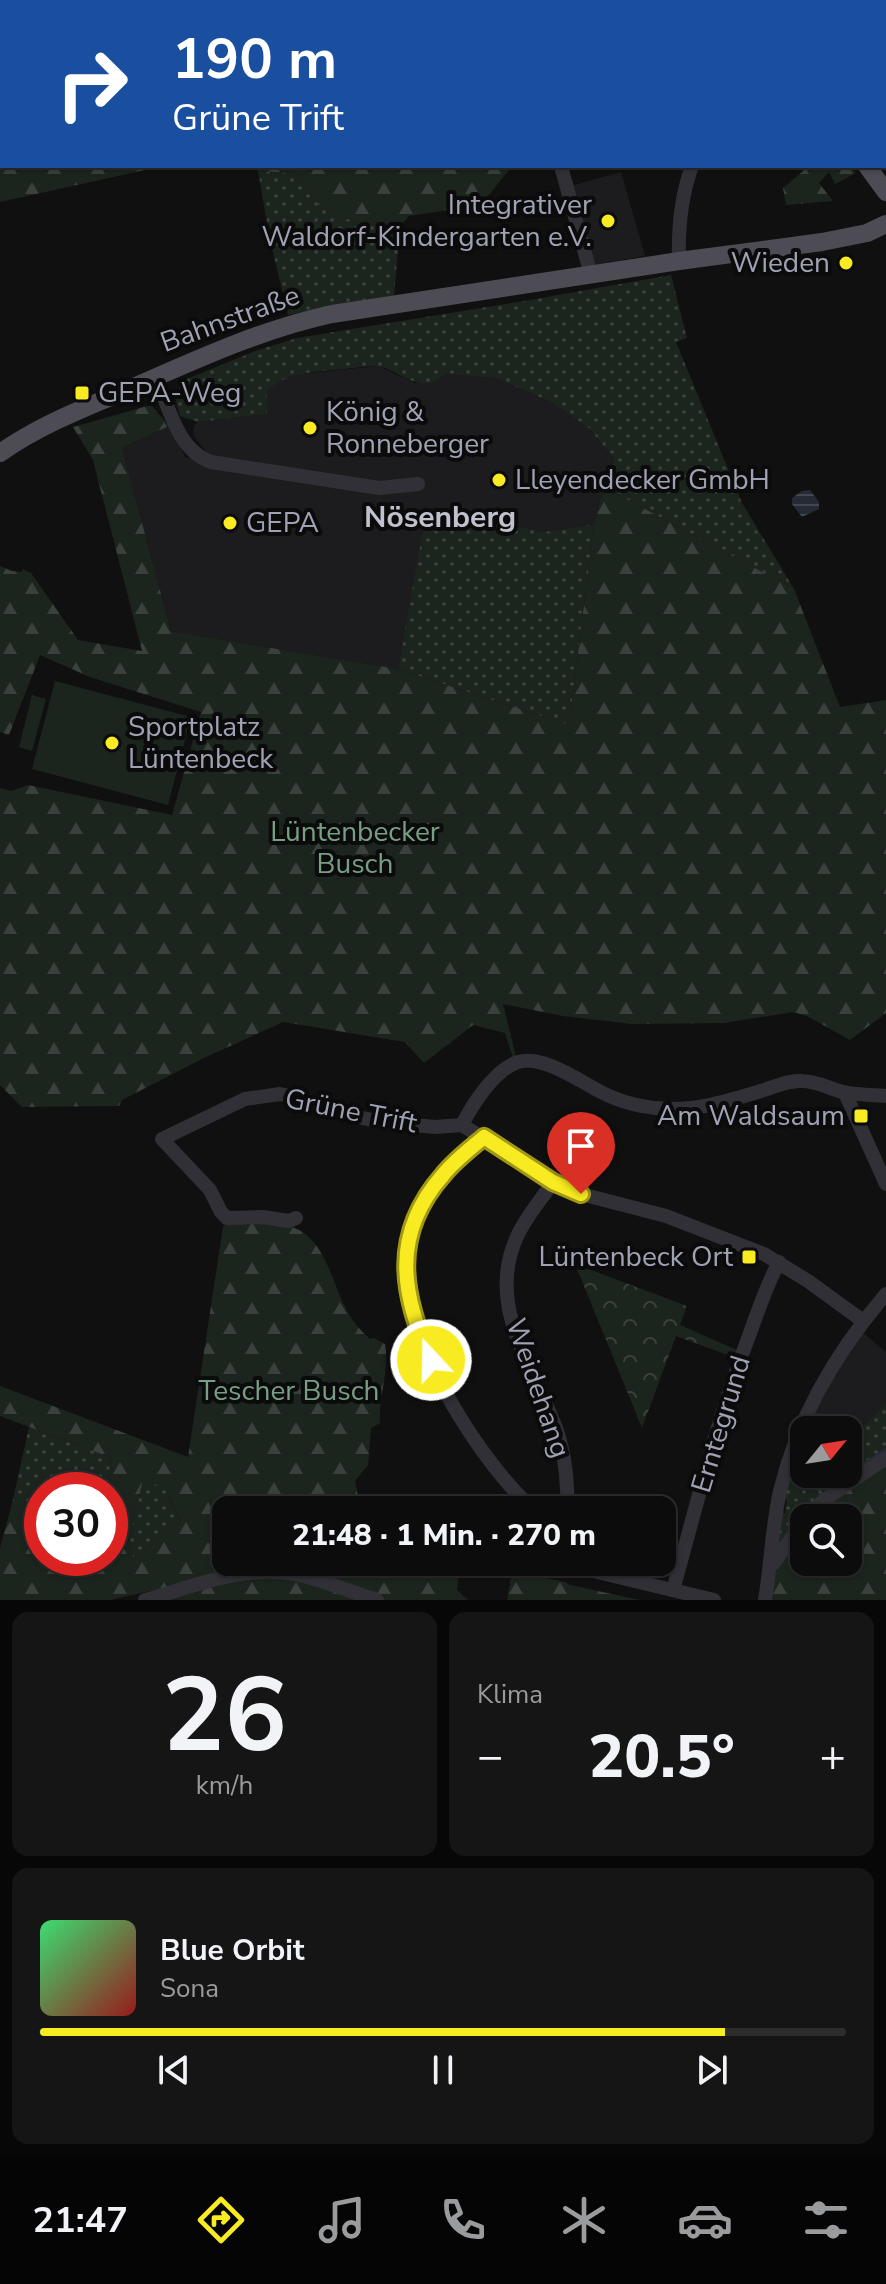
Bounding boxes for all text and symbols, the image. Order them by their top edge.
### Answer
text: 190 m [172,21,337,98]
icon: right [40,32,144,136]
text: Grüne Trift [172,94,344,143]
place label: Integrativer Waldorf-Kindergarten e.V. [262,186,592,256]
marker: Integrativer Waldorf-Kindergarten e.V. [599,212,617,230]
place label: Wieden [731,244,830,282]
marker: Wieden [837,254,855,272]
street label: Bahnstraße [155,276,305,362]
place label: GEPA-Weg [98,374,241,412]
marker: GEPA-Weg [73,384,91,402]
place label: König & Ronneberger [326,393,489,463]
marker: König & Ronneberger [301,419,319,437]
place label: Lleyendecker GmbH [515,461,770,499]
marker: Lleyendecker GmbH [490,471,508,489]
district label: Nösenberg [364,497,516,538]
place label: GEPA [246,504,319,542]
marker: GEPA [221,514,239,532]
place label: Sportplatz Lüntenbeck [128,708,274,778]
marker: Sportplatz Lüntenbeck [103,734,121,752]
park label: Lüntenbecker Busch [270,813,440,883]
street label: Grüne Trift [282,1080,420,1142]
place label: Am Waldsaum [657,1097,845,1135]
marker: Am Waldsaum [852,1107,870,1125]
pin [547,1112,615,1194]
icon: arrive [559,1124,603,1168]
place label: Lüntenbeck Ort [539,1238,733,1276]
marker: Lüntenbeck Ort [740,1248,758,1266]
street label: Weidehang [496,1313,580,1463]
position arrow [389,1318,473,1402]
street label: Erntegrund [682,1351,760,1497]
park label: Tescher Busch [198,1372,380,1410]
north arrow [790,1416,862,1488]
map controls [790,1416,862,1576]
speed limit sign: 30 [24,1472,128,1576]
button: search [790,1504,862,1576]
text: 21:48 · 1 Min. · 270 m [292,1515,596,1556]
text: 26 [162,1645,287,1787]
text: Klima [477,1677,543,1712]
text: 20.5° [588,1716,735,1798]
text: − [477,1727,503,1787]
text: + [820,1727,846,1787]
text: km/h [196,1768,253,1803]
text: Blue Orbit [160,1930,304,1971]
text: Sona [160,1971,219,2006]
icon: previous [152,2048,196,2092]
icon: pause [421,2048,465,2092]
icon: next [690,2048,734,2092]
icon: directions [193,2192,249,2248]
icon: music [314,2192,370,2248]
icon: phone [435,2192,491,2248]
icon: climate [556,2192,612,2248]
icon: car [677,2192,733,2248]
icon: filters [798,2192,854,2248]
text: 21:47 [32,2196,128,2245]

